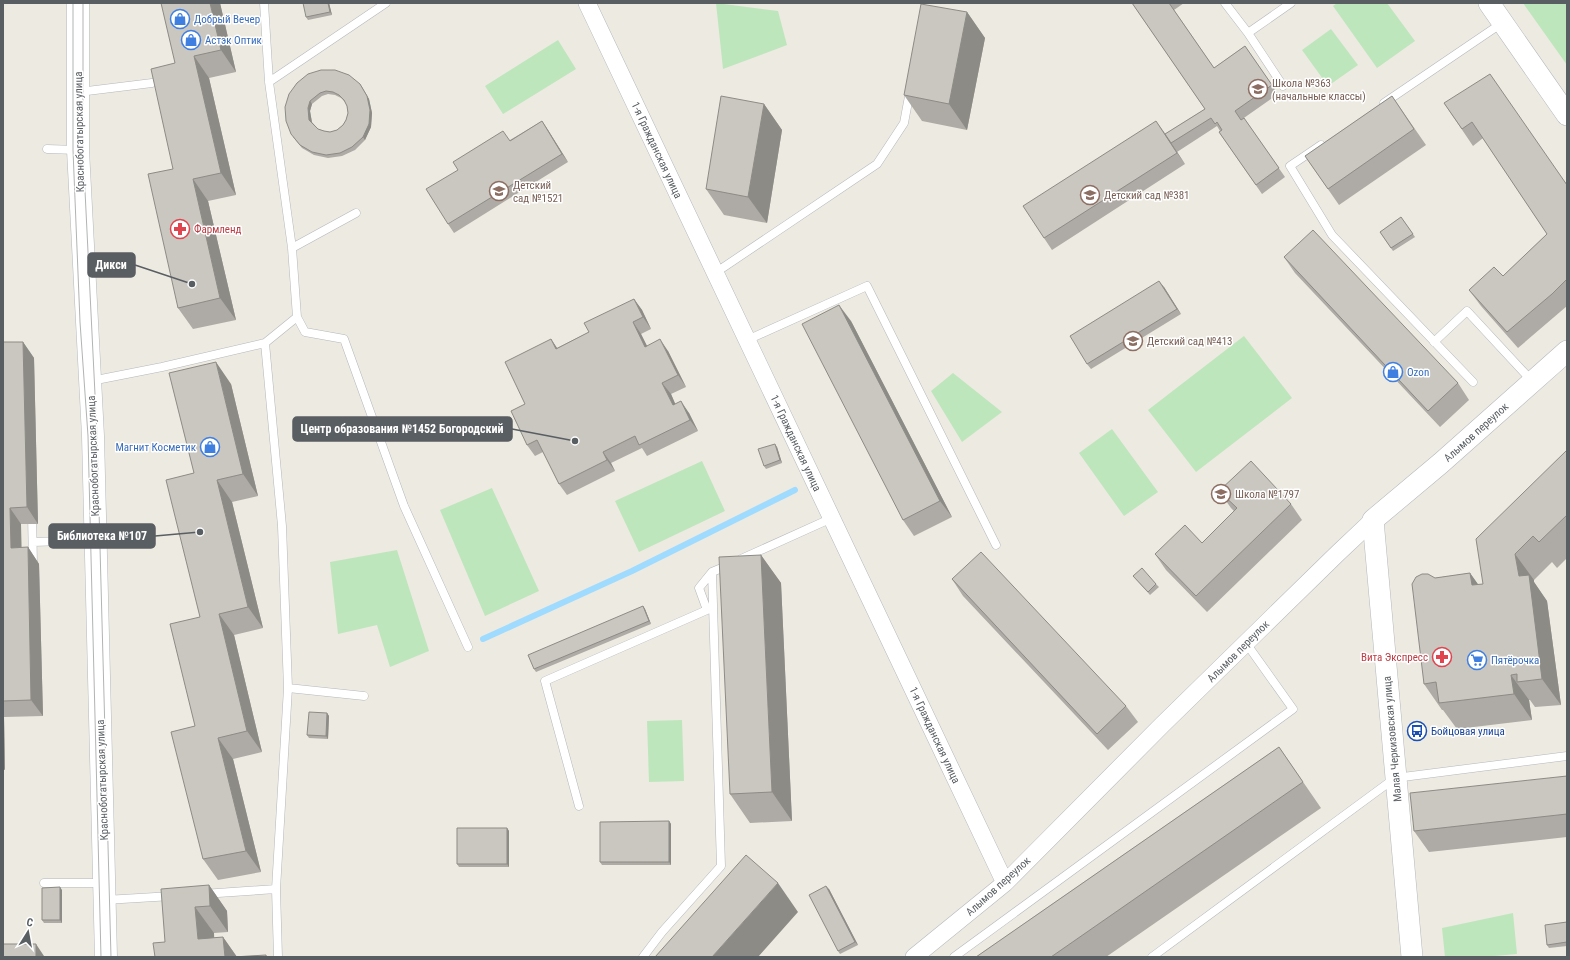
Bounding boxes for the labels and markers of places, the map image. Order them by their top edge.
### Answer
shop icon: Добрый Вечер [169,8,191,30]
place label: Добрый Вечер [194,13,260,26]
shop icon: Астэк Оптик [180,29,202,51]
place label: Астэк Оптик [205,34,263,47]
place label: Школа №363 (начальные классы) [1272,77,1366,103]
school or university icon: Школа №363 (начальные классы) [1247,78,1269,100]
place label: Детский сад №1521 [513,179,563,205]
school or university icon: Детский сад №1521 [488,180,510,202]
school or university icon: Детский сад №381 [1079,184,1101,206]
place label: Детский сад №381 [1104,189,1190,202]
pharmacy icon: Фармленд [169,218,191,240]
place label: Фармленд [194,223,242,236]
callout: Дикси [88,253,135,277]
school or university icon: Детский сад №413 [1122,330,1144,352]
place label: Детский сад №413 [1147,335,1233,348]
shop icon: Ozon [1382,361,1404,383]
place label: Ozon [1407,366,1429,379]
callout: Центр образования №1452 Богородский [293,417,512,441]
shop icon: Магнит Косметик [199,436,221,458]
place label: Магнит Косметик [116,441,197,454]
school or university icon: Школа №1797 [1210,483,1232,505]
place label: Школа №1797 [1235,488,1299,501]
callout: Библиотека №107 [49,524,155,548]
pharmacy icon: Вита Экспресс [1431,646,1453,668]
supermarket icon: Пятёрочка [1466,649,1488,671]
place label: Вита Экспресс [1361,651,1428,664]
place label: Пятёрочка [1491,654,1539,667]
bus stop icon: Бойцовая улица [1406,720,1428,742]
place label: Бойцовая улица [1431,725,1505,738]

